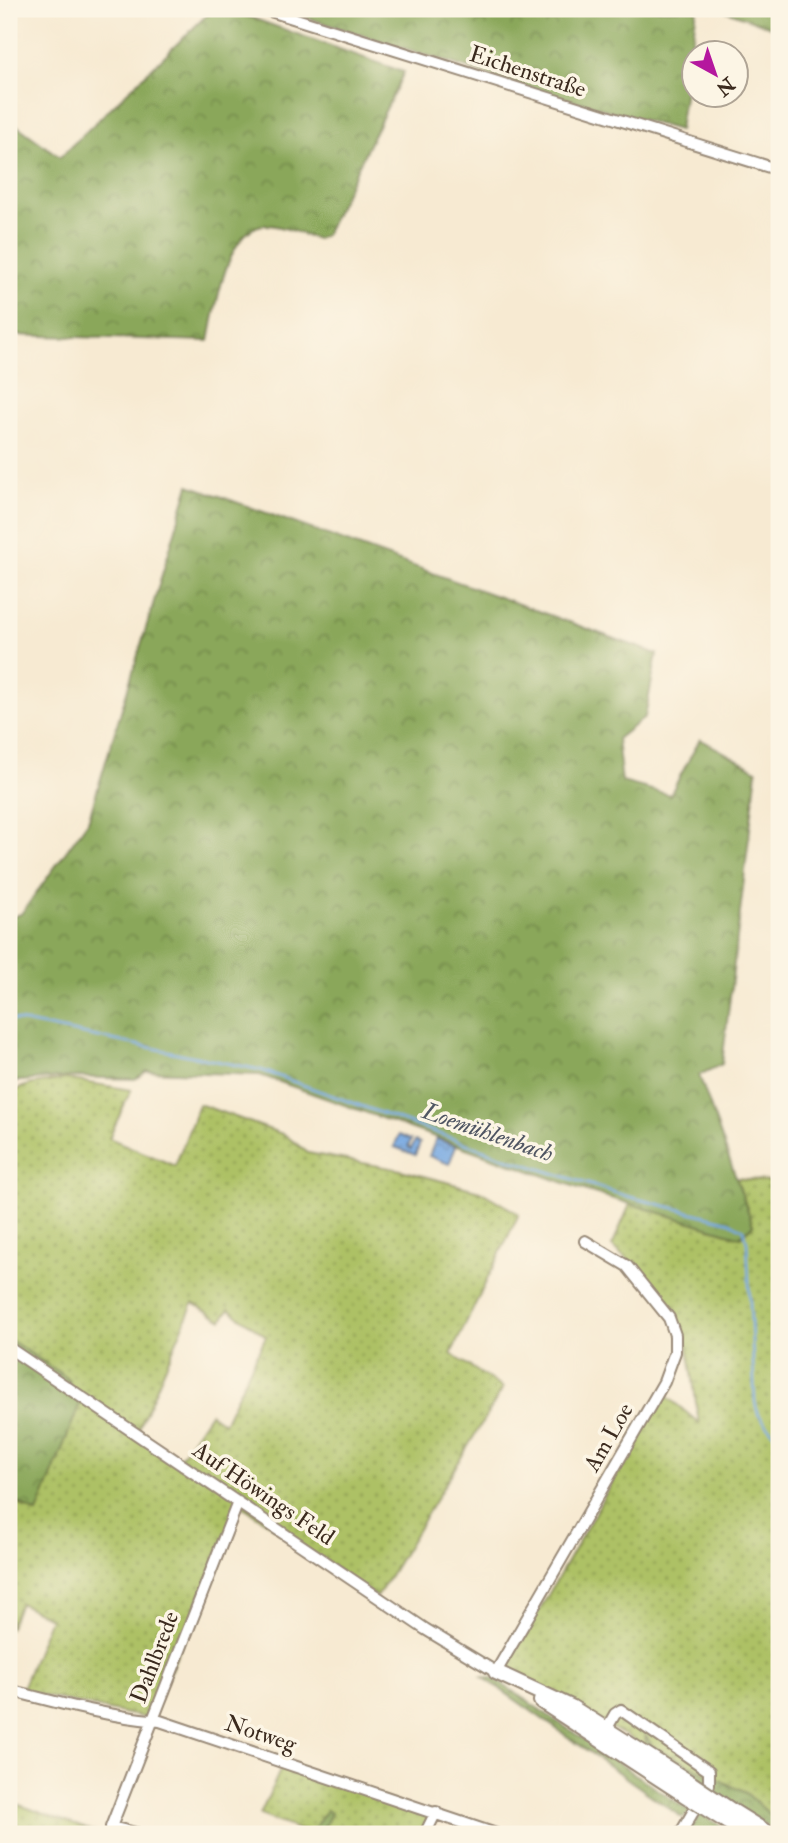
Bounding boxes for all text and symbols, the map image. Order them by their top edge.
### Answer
north arrow [680,38,750,108]
street label: Eichenstraße [466,39,590,104]
text: N [710,71,740,102]
water label: Loemühlenbach [417,1095,558,1169]
street label: Am Loe [577,1397,640,1478]
street label: Auf Höwings Feld [186,1435,340,1552]
street label: Dahlbrede [124,1607,185,1707]
street label: Notweg [221,1708,301,1759]

